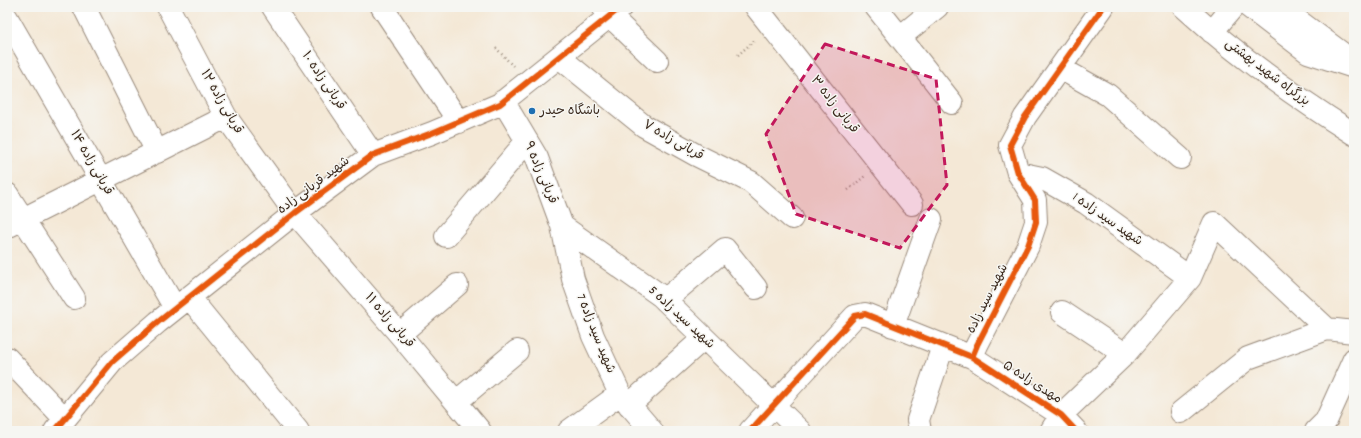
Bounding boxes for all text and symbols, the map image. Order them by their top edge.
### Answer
street label: بزرگراه شهید بهشتی [1220,35,1314,111]
street label: قربانی زاده ۱۰ [296,48,350,114]
street label: قربانی زاده ۱۲ [195,66,247,138]
street label: قربانی زاده ۳ [805,72,863,138]
place label: باشگاه حیدر [539,102,600,121]
marker: باشگاه حیدر [527,106,537,116]
street label: قربانی زاده ۷ [639,116,707,166]
street label: قربانی زاده ۱۴ [65,127,117,199]
street label: قربانی زاده ۹ [518,139,562,207]
street label: شهید قربانی زاده [274,152,354,220]
street label: شهید سید زاده 1 [1068,189,1146,251]
street label: شهید سید زاده [962,261,1014,337]
street label: شهید سید زاده 5 [643,282,719,354]
street label: قربانی زاده ۱۱ [360,289,418,353]
street label: شهید سید زاده 7 [570,291,620,377]
street label: مهدی زاده ۵ [999,357,1065,409]

